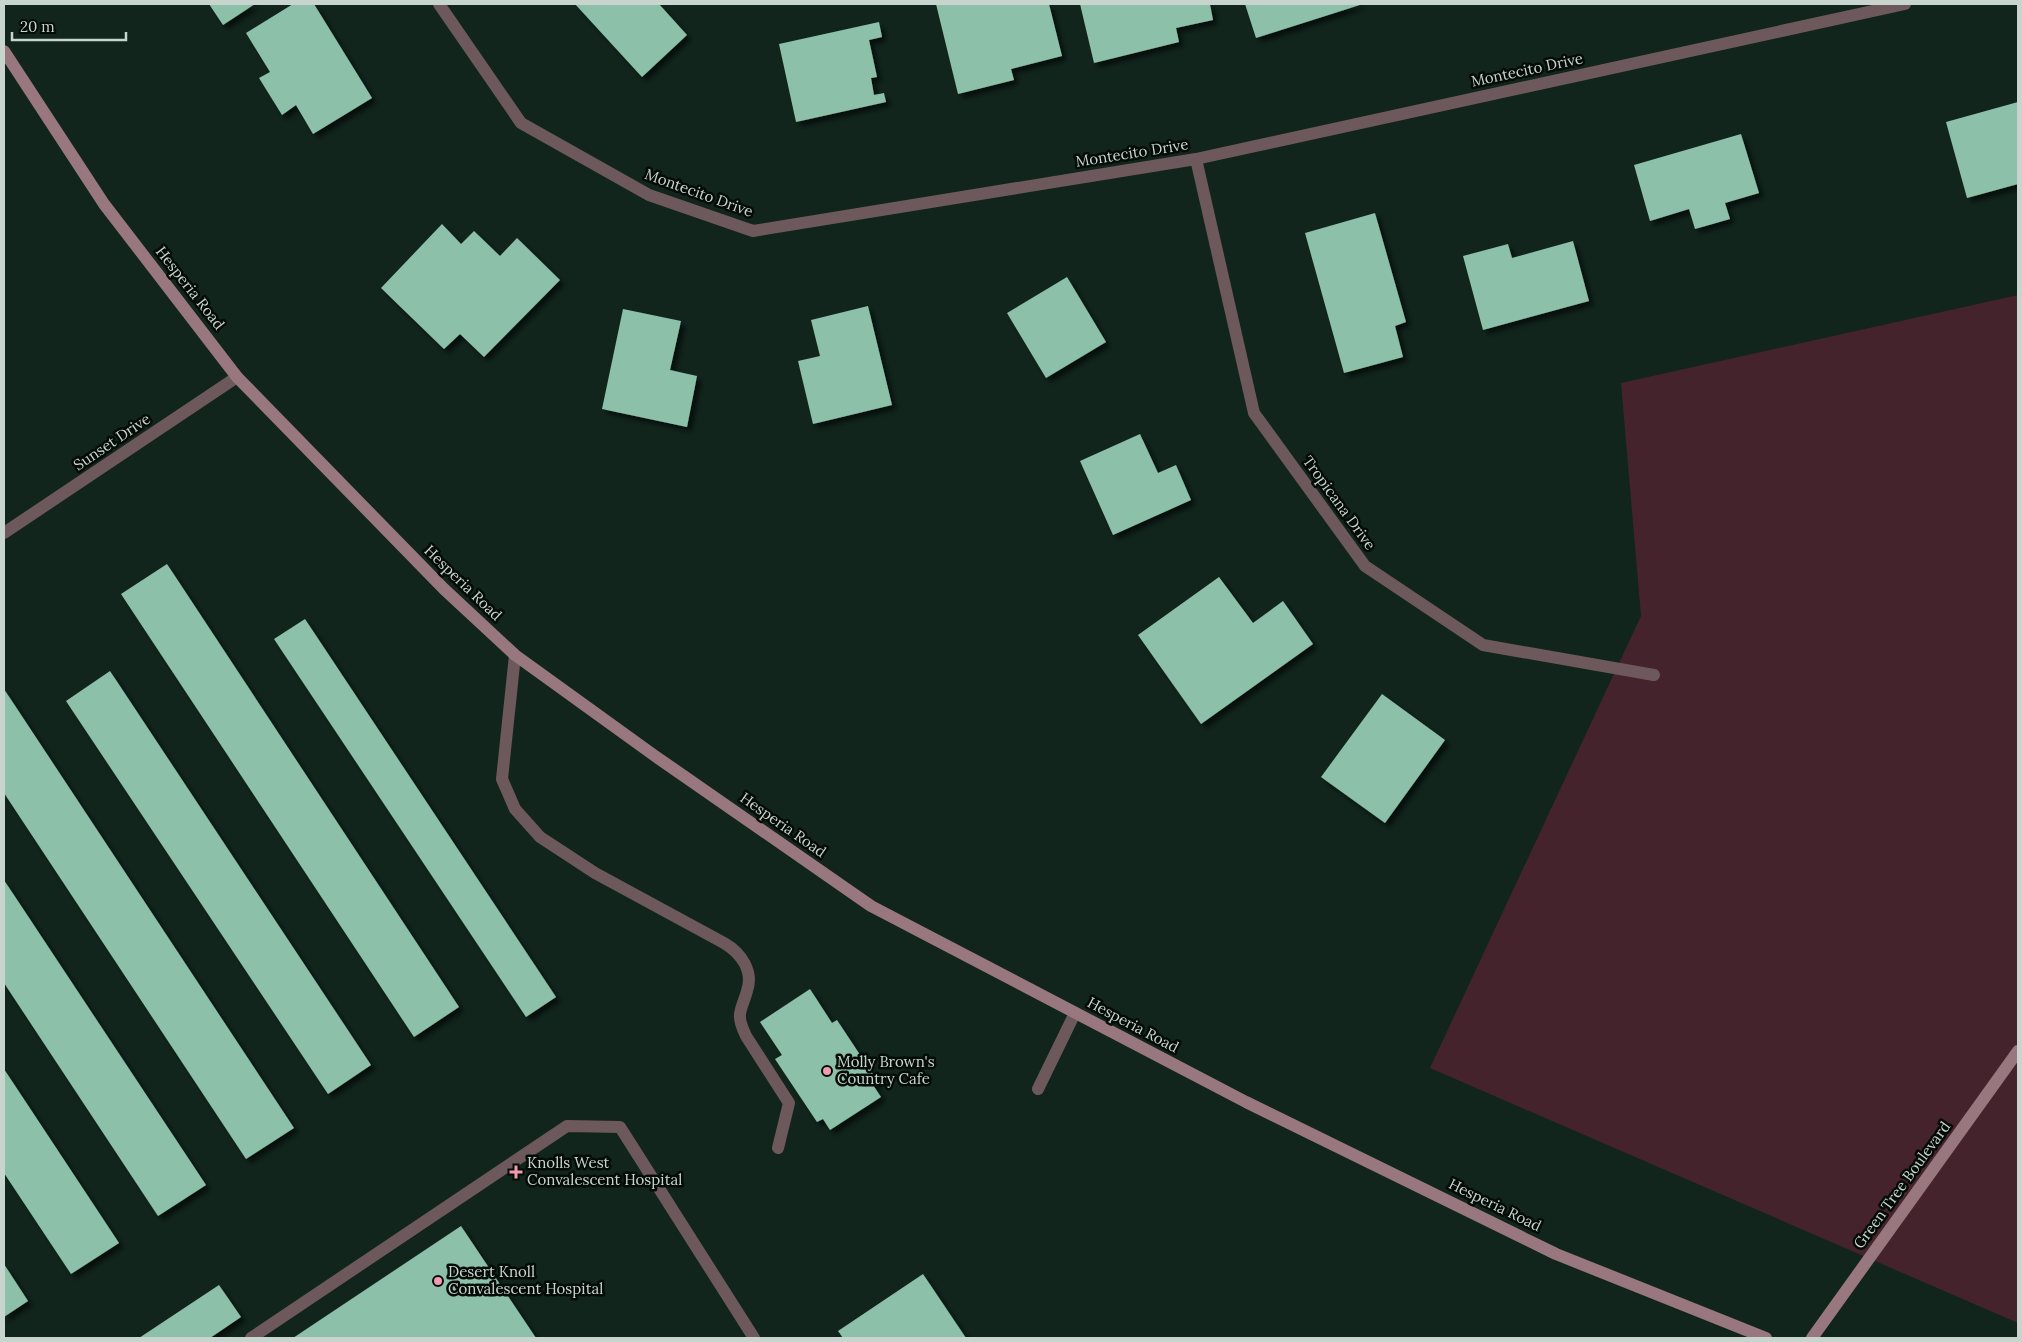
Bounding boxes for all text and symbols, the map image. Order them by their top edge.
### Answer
scale bar [12,10,126,42]
text: 20 m [20,17,55,36]
street label: Montecito Drive [1469,48,1585,91]
street label: Montecito Drive [1074,134,1190,171]
street label: Montecito Drive [642,164,756,221]
street label: Hesperia Road [152,242,229,333]
street label: Sunset Drive [70,409,154,474]
street label: Tropicana Drive [1299,452,1380,553]
street label: Hesperia Road [421,541,506,624]
street label: Hesperia Road [737,788,830,861]
street label: Hesperia Road [1084,993,1182,1057]
place label: Molly Brown's Country Cafe [837,1052,935,1088]
marker: Molly Brown's Country Cafe [821,1065,833,1077]
street label: Green Tree Boulevard [1849,1117,1954,1252]
place label: Knolls West Convalescent Hospital [527,1153,682,1189]
marker: Knolls West Convalescent Hospital [509,1165,523,1179]
street label: Hesperia Road [1446,1174,1545,1235]
place label: Desert Knoll Convalescent Hospital [448,1262,603,1298]
marker: Desert Knoll Convalescent Hospital [432,1275,444,1287]

